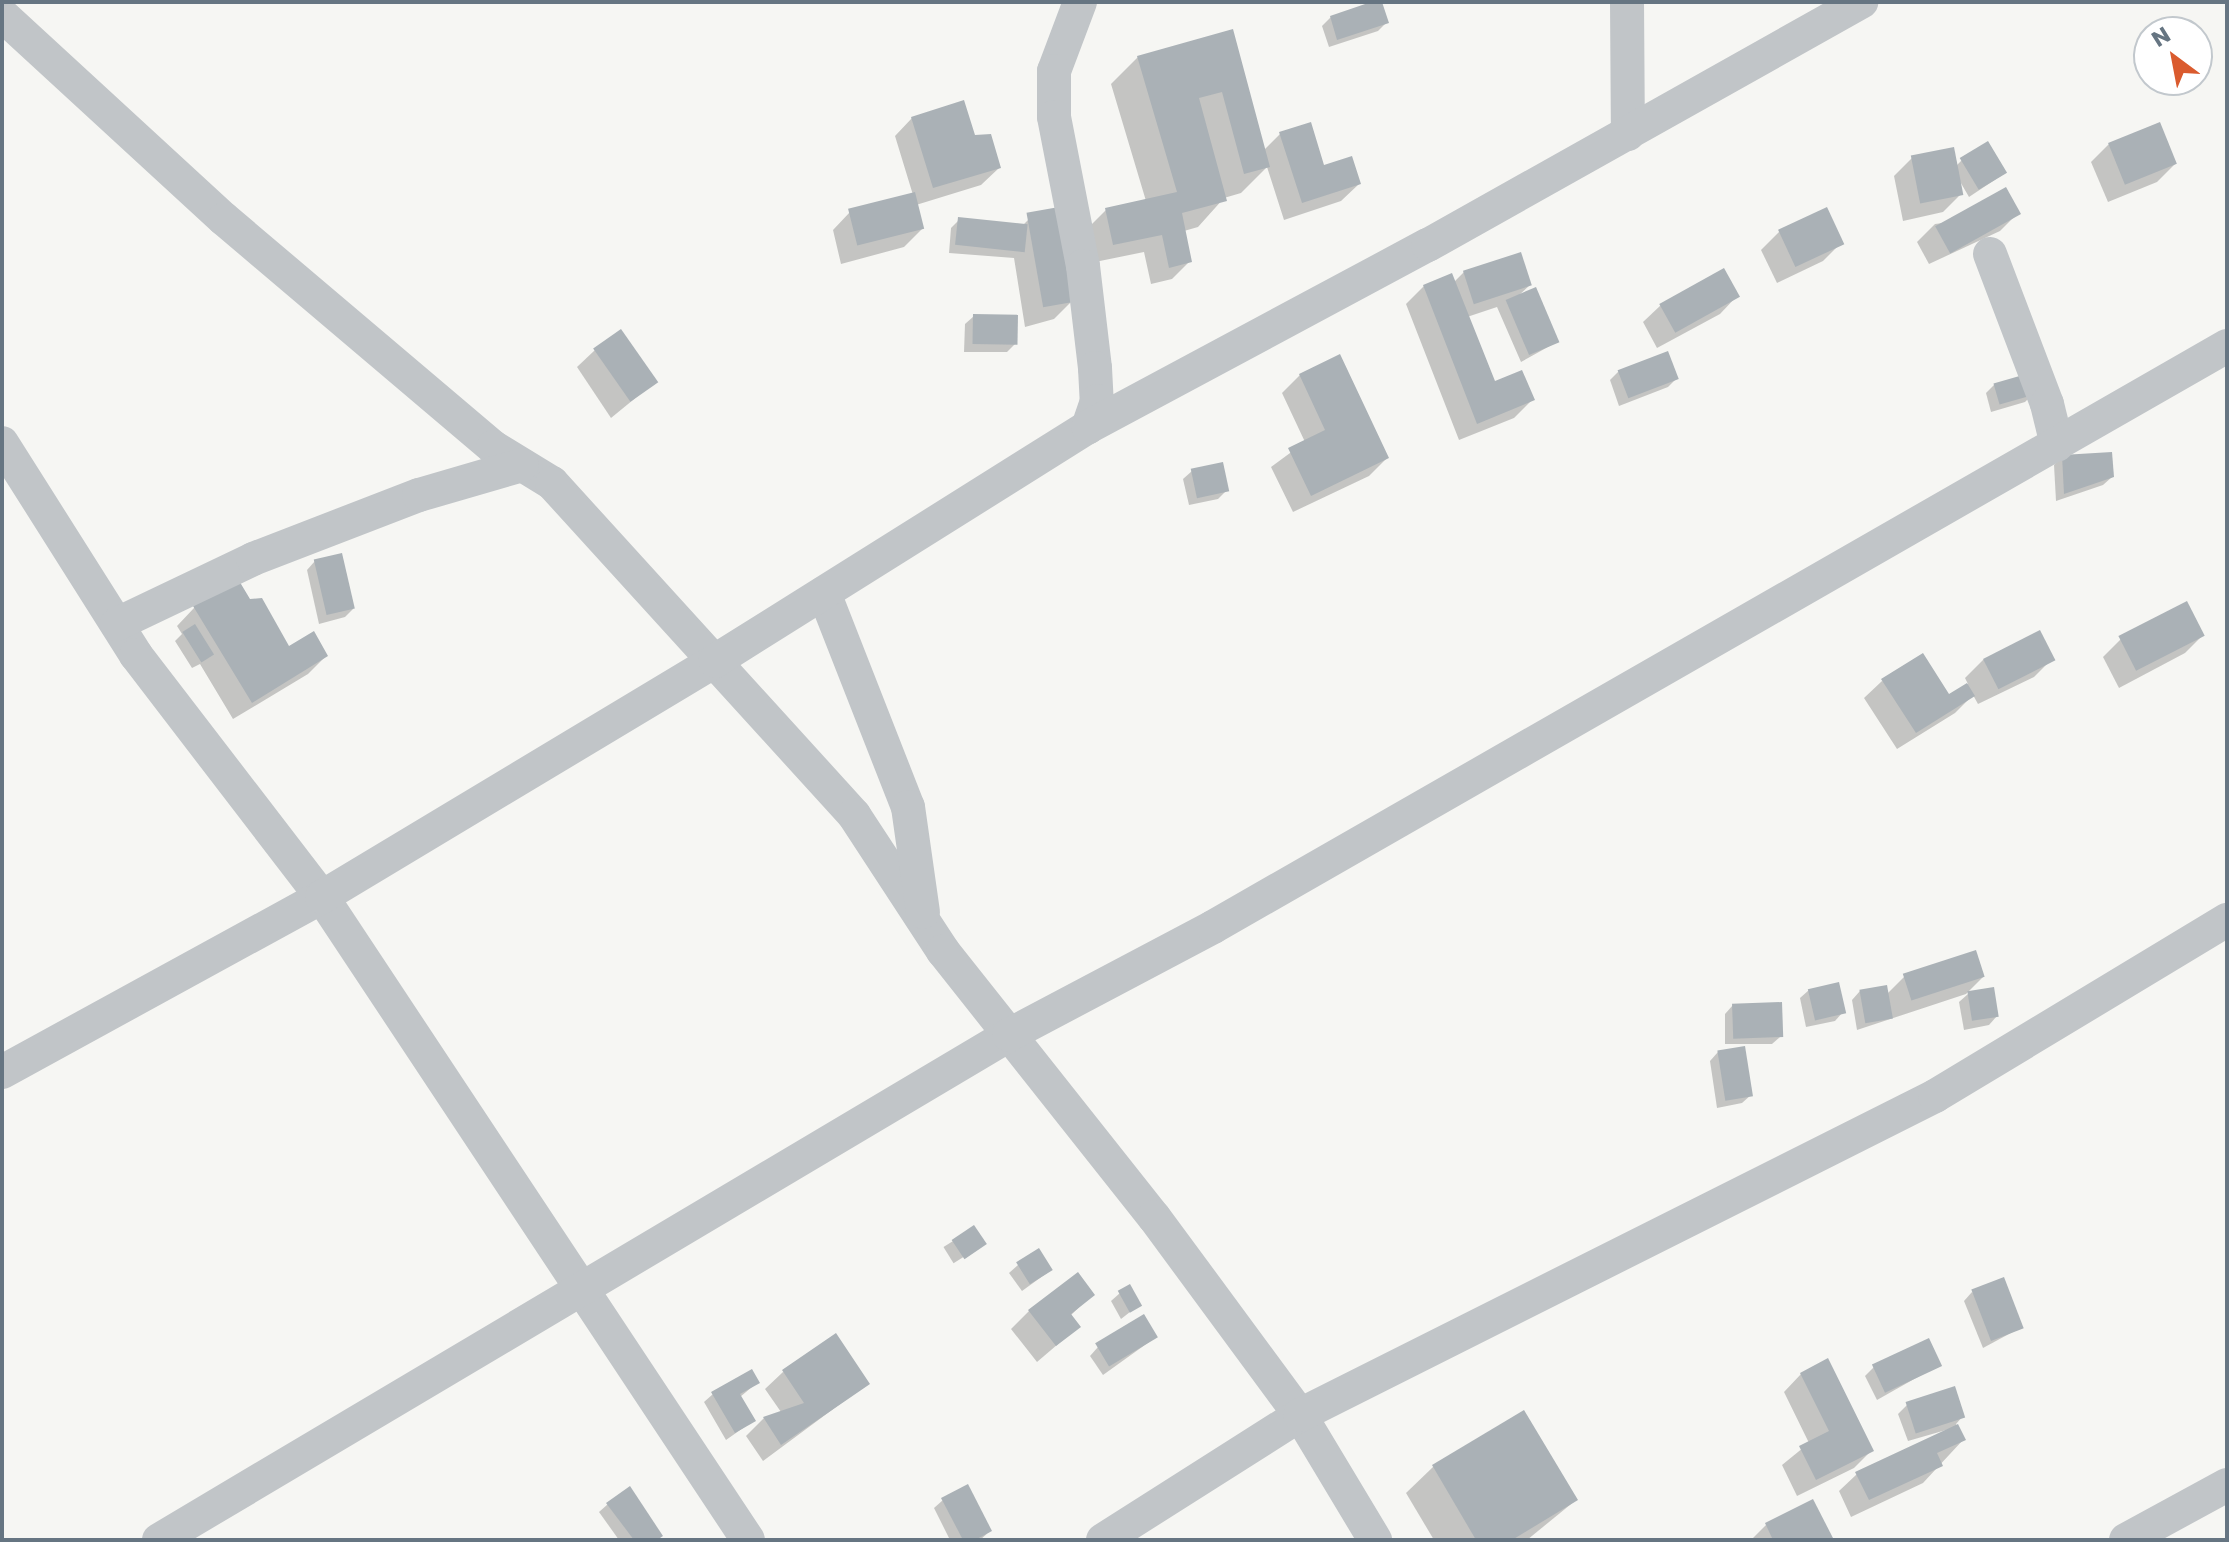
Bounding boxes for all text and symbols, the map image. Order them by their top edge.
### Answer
north arrow [2133,16,2213,96]
text: N [2146,19,2176,54]

